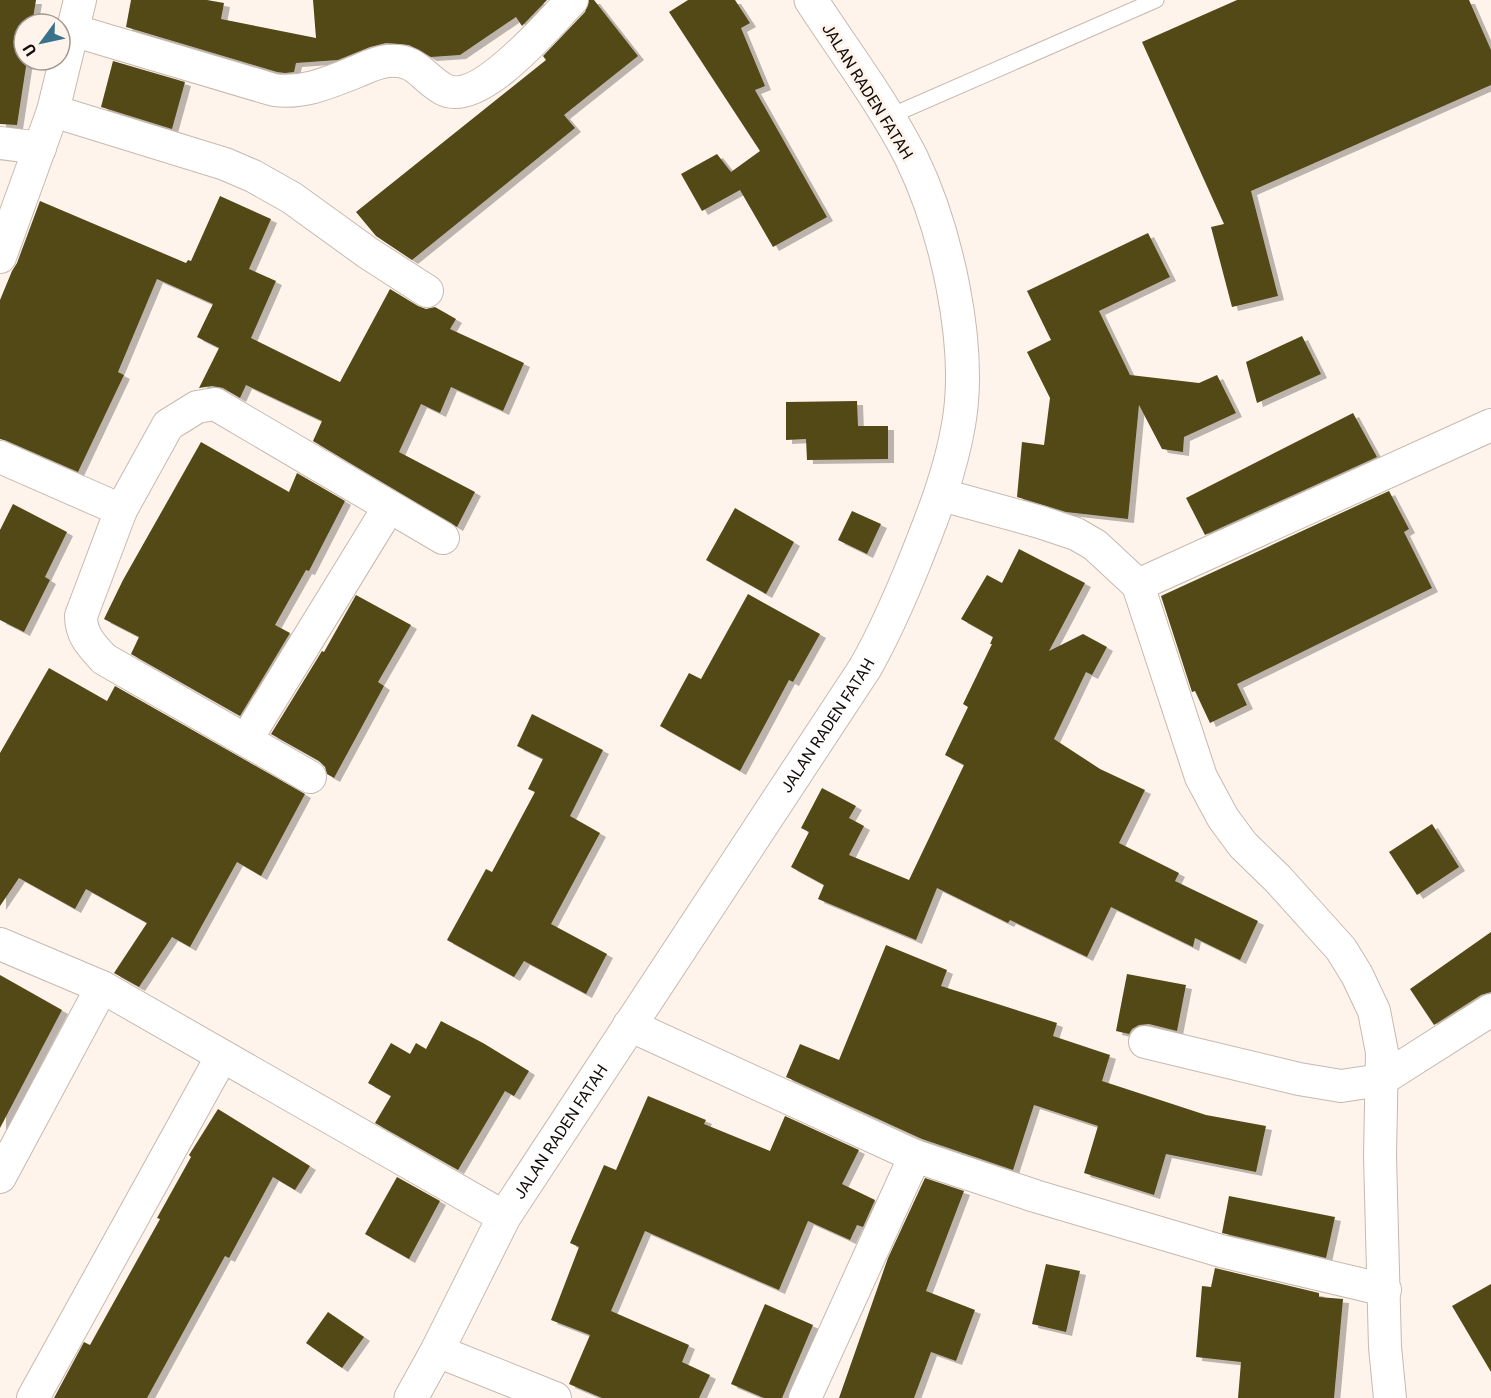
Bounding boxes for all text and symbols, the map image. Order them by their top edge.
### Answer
north arrow [12,12,72,72]
street label: JALAN RADEN FATAH [818,20,917,163]
text: U [19,40,41,59]
street label: JALAN RADEN FATAH [777,655,879,796]
street label: JALAN RADEN FATAH [510,1061,612,1202]

